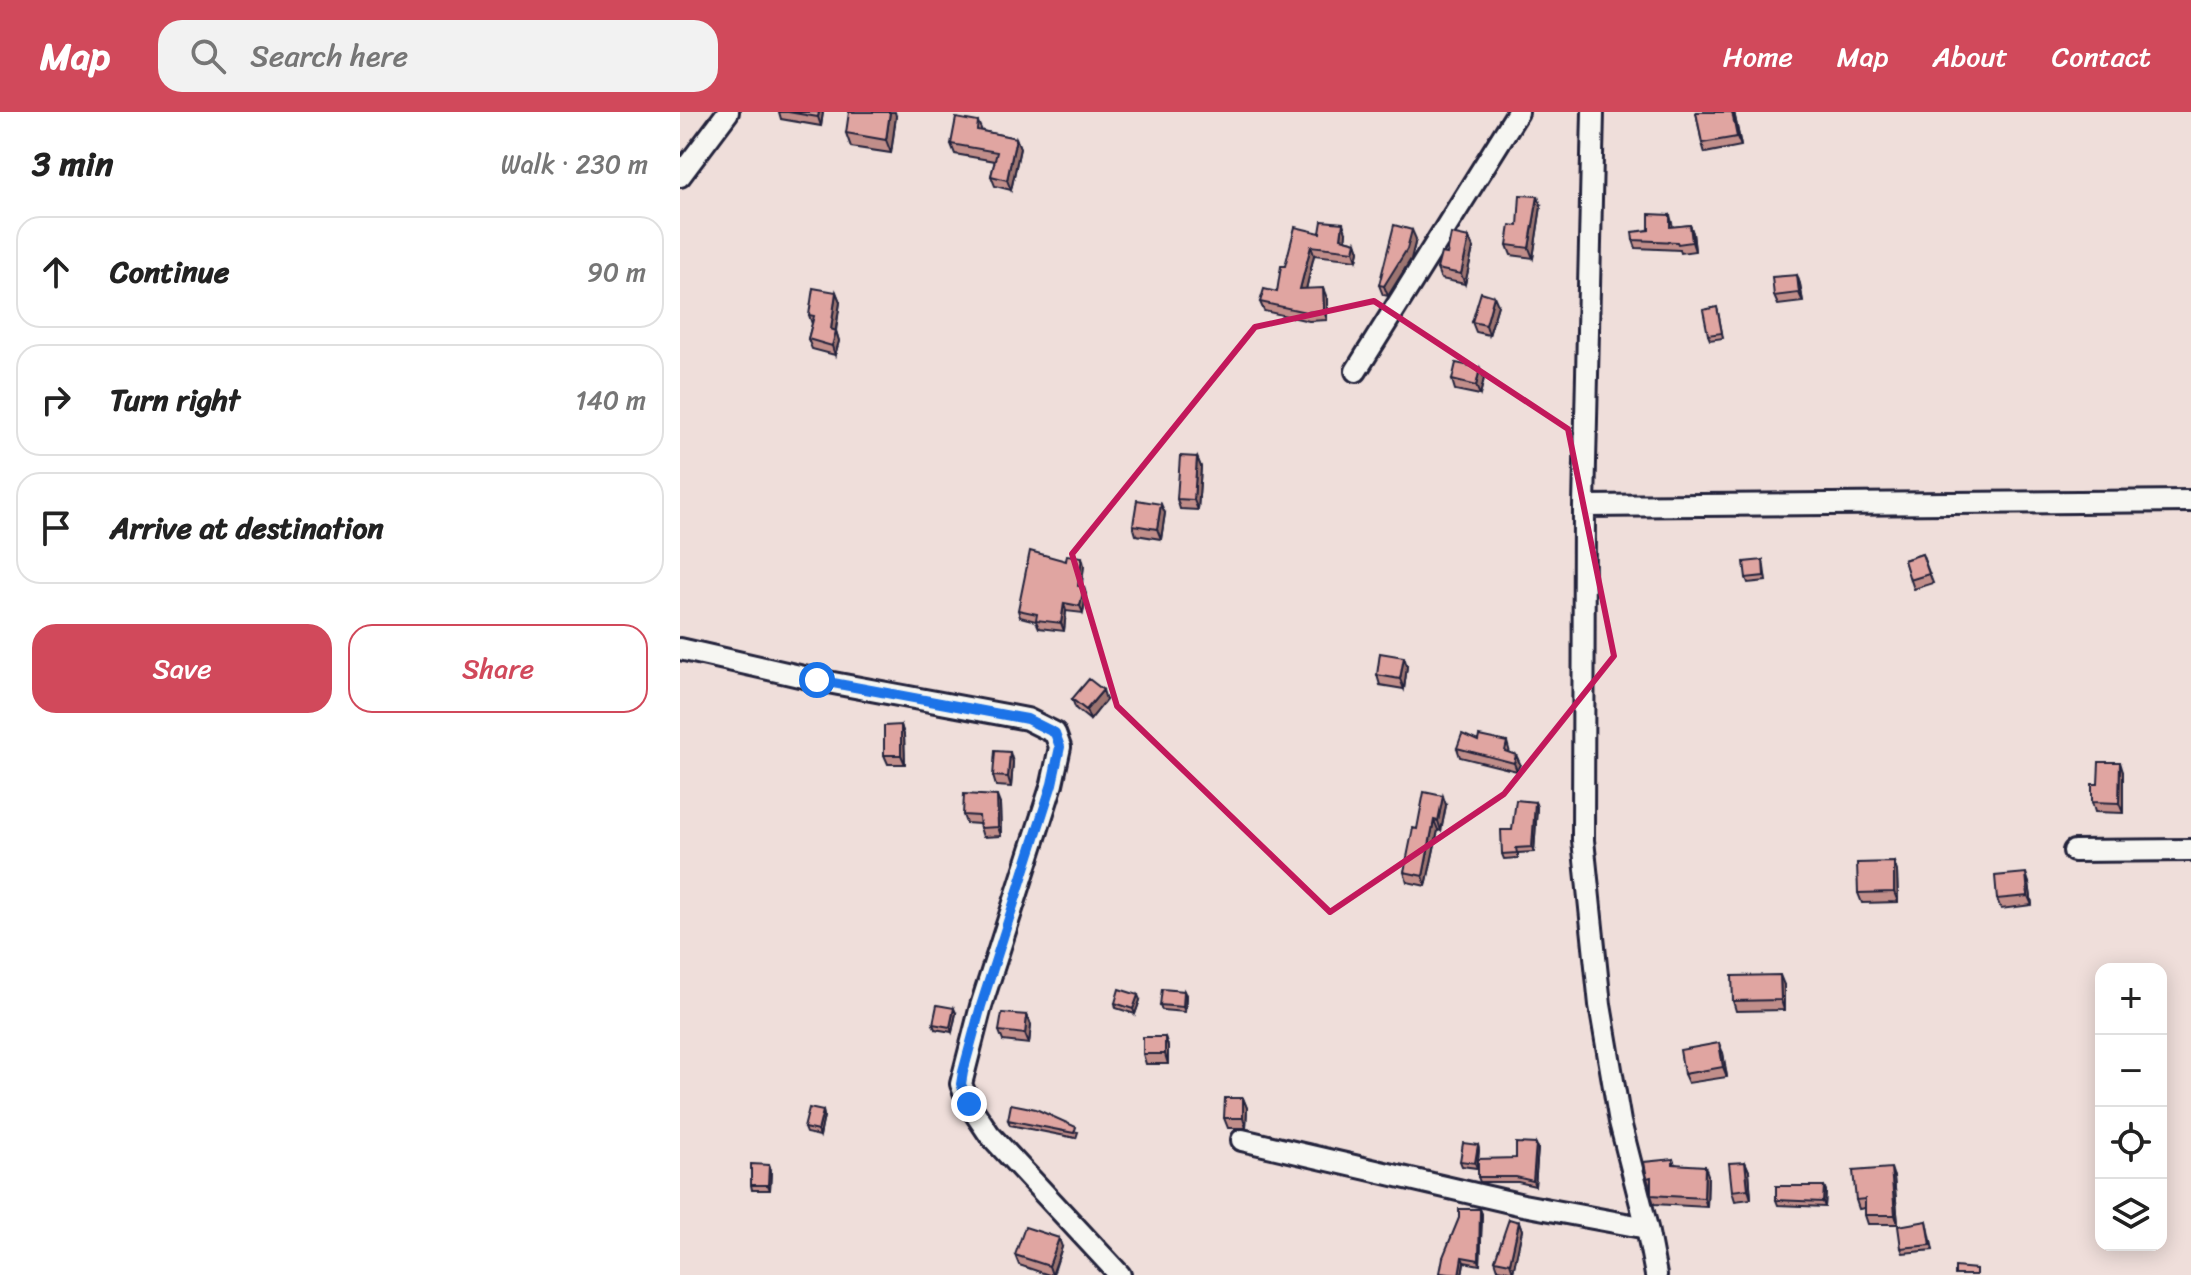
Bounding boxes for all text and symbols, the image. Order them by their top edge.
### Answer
search box [158,20,718,92]
text: Map [40,23,110,90]
text: Search here [250,29,408,83]
text: Home [1723,32,1793,81]
text: Map [1837,32,1888,81]
text: About [1932,32,2008,81]
text: Contact [2052,32,2151,81]
icon: search [186,34,230,78]
text: 3 min [32,134,113,194]
text: Walk · 230 m [501,141,648,187]
text: Continue [110,245,229,299]
text: 90 m [587,249,646,295]
icon: ahead [34,250,78,294]
text: Turn right [110,373,240,427]
text: 140 m [575,377,646,423]
icon: right [34,378,78,422]
text: Arrive at destination [110,501,384,555]
icon: arrive [34,506,78,550]
button: Save [32,624,332,713]
button: Share [348,624,648,713]
route start [799,662,835,698]
map controls [2095,963,2167,1251]
button: + [2095,963,2167,1035]
button: − [2095,1035,2167,1107]
route end [951,1086,987,1122]
button: locate [2095,1107,2167,1179]
button: layers [2095,1179,2167,1251]

